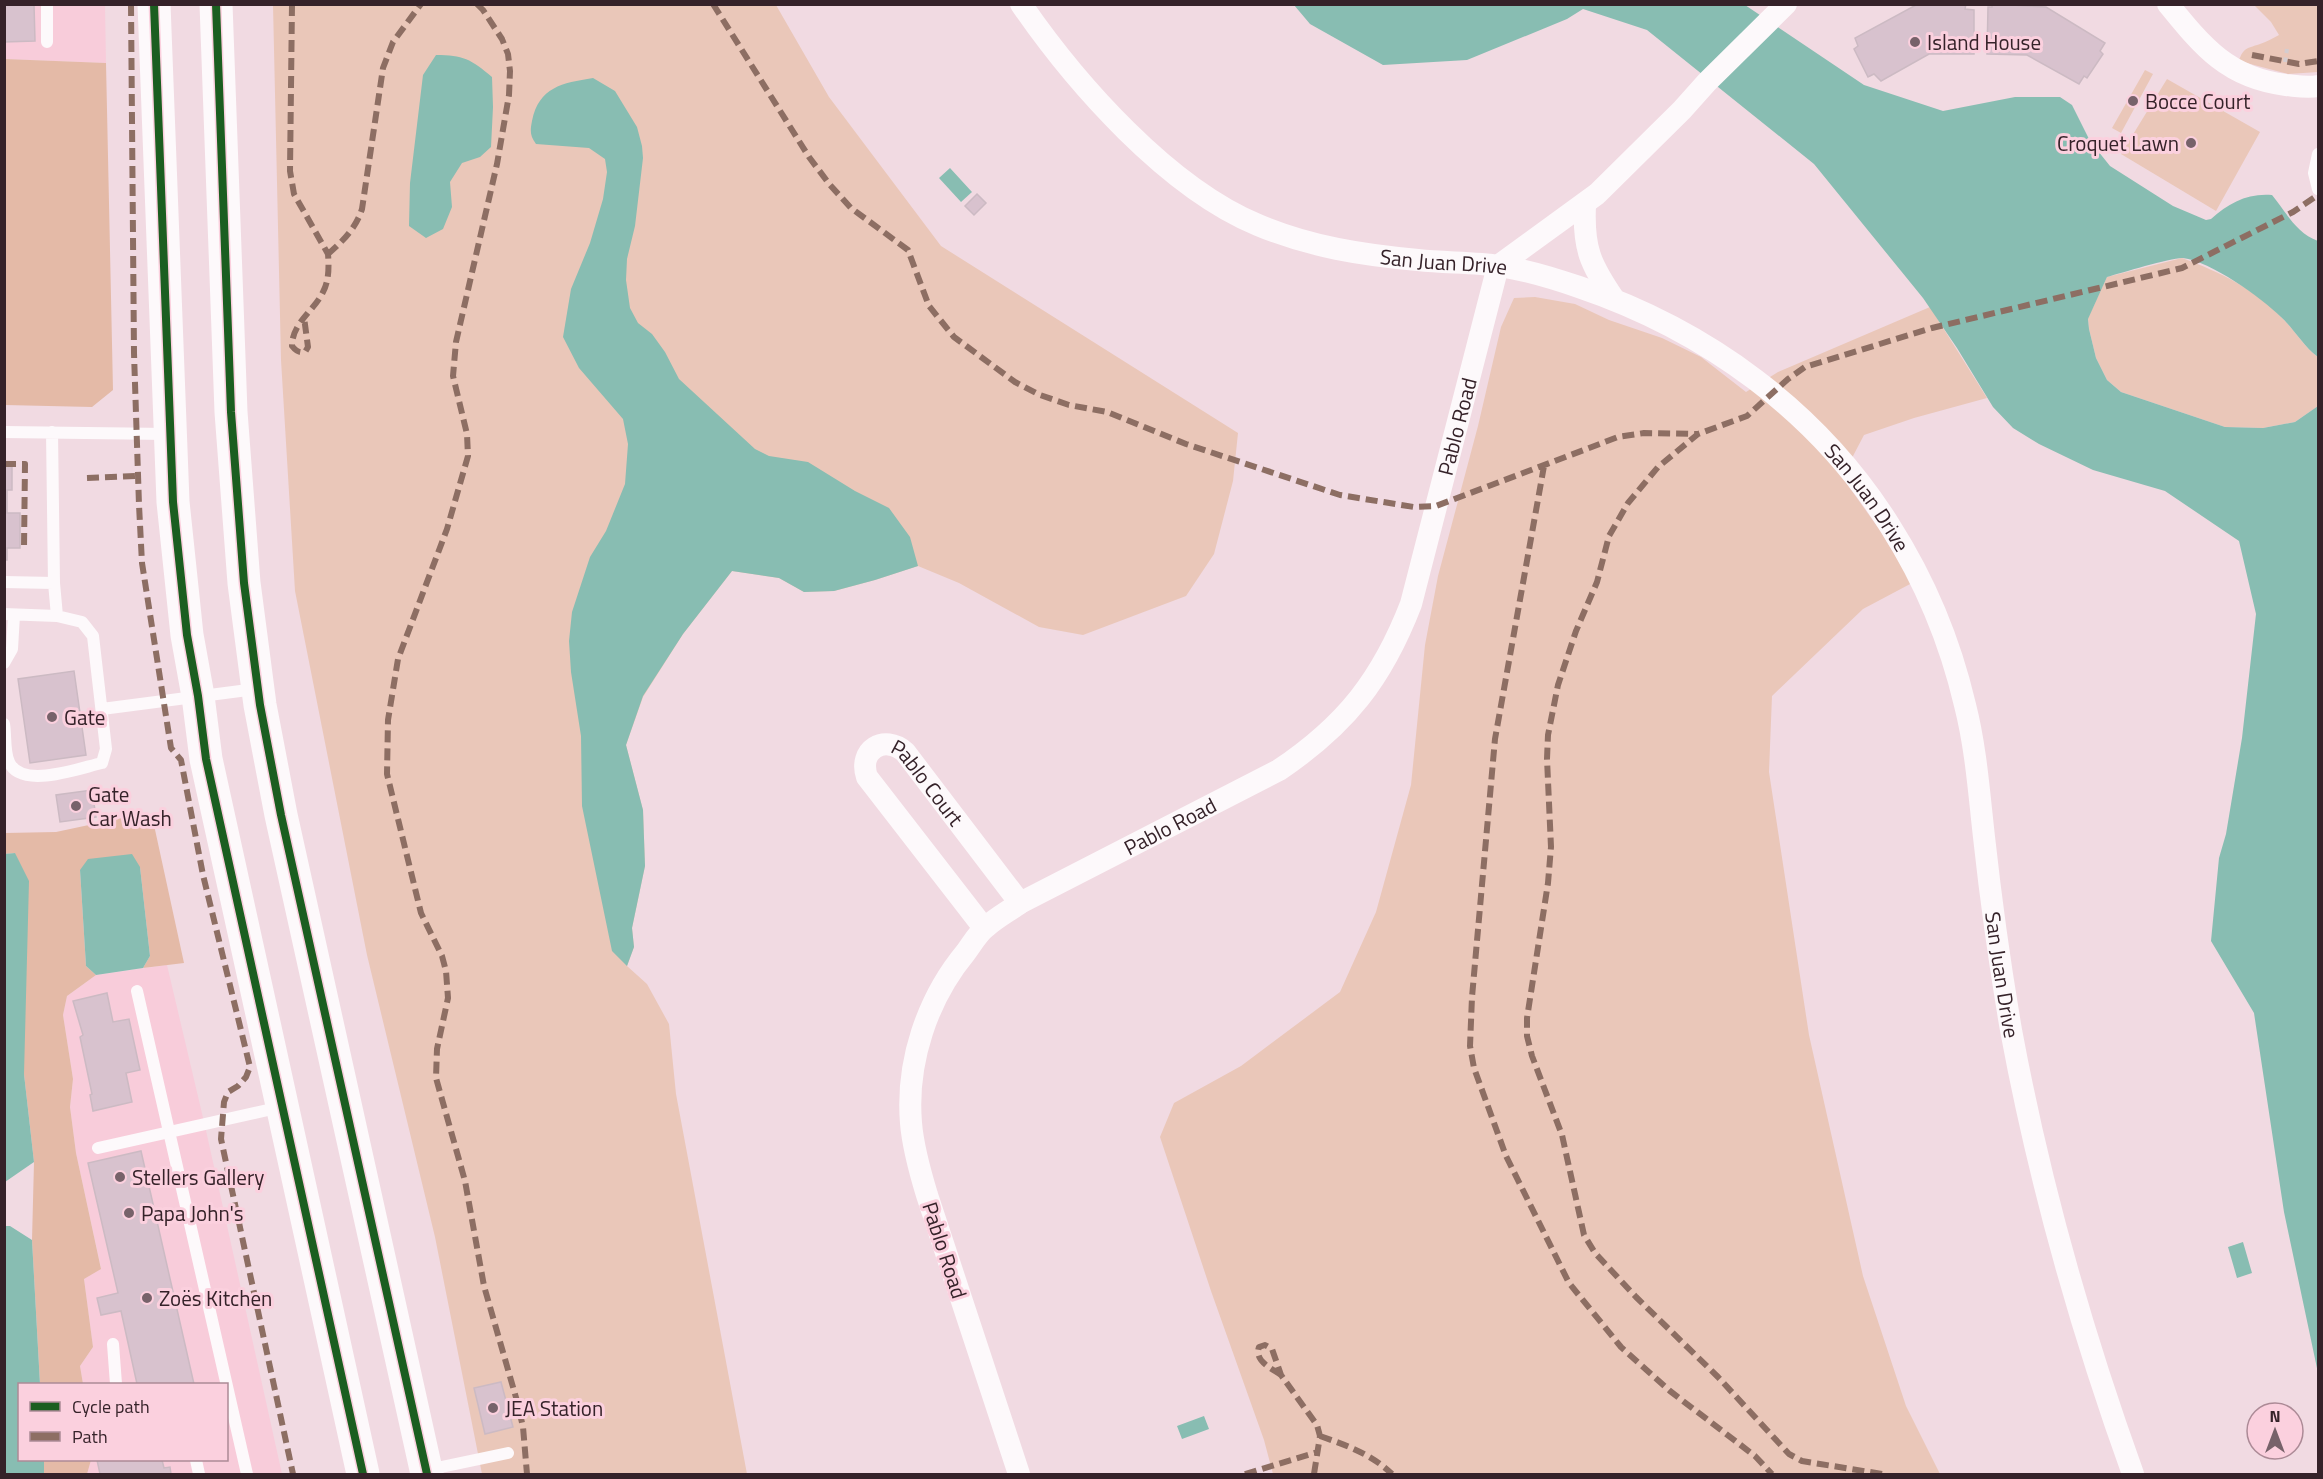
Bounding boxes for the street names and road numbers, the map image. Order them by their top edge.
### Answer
street label: San Juan Drive [1378,240,1510,283]
street label: Pablo Road [1429,374,1485,479]
street label: San Juan Drive [1817,436,1918,557]
street label: Pablo Court [886,731,972,833]
street label: Pablo Road [1118,789,1222,863]
street label: San Juan Drive [1977,910,2028,1041]
street label: Pablo Road [914,1198,976,1302]

